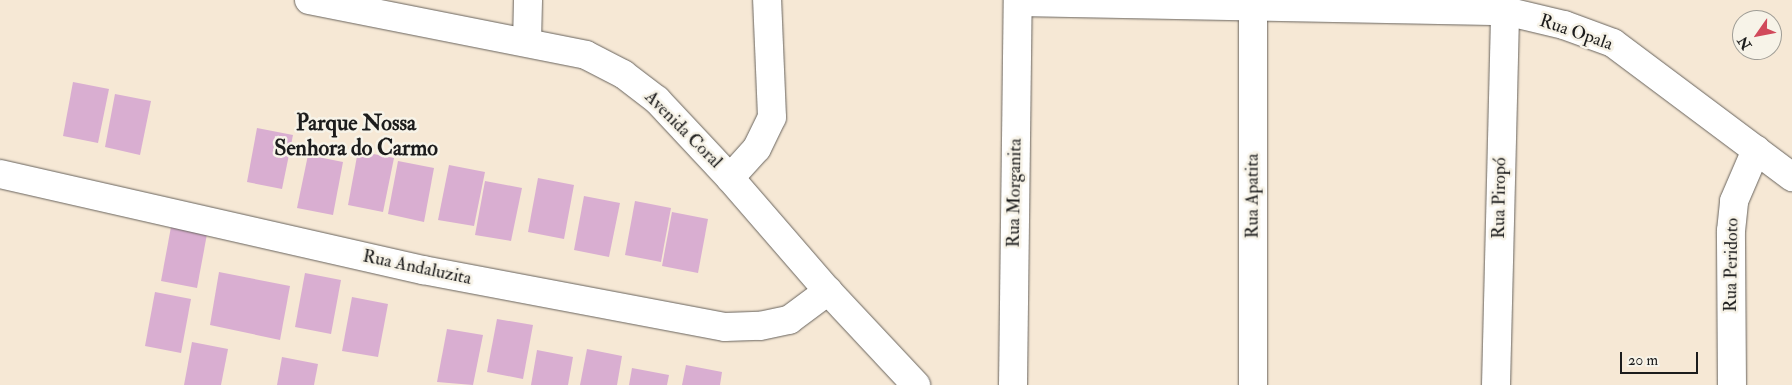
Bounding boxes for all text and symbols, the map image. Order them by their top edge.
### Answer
street label: Rua Opala [1536,10,1616,56]
north arrow [1732,10,1782,60]
text: N [1734,33,1755,53]
street label: Avenida Coral [640,87,726,173]
district label: Parque Nossa Senhora do Carmo [274,110,438,162]
street label: Rua Morganita [1003,138,1027,248]
street label: Rua Apatita [1242,154,1264,238]
street label: Rua Piropó [1488,157,1512,239]
street label: Rua Peridoto [1720,218,1744,312]
street label: Rua Andaluzita [361,246,473,290]
scale bar [1622,342,1700,374]
text: 20 m [1628,351,1658,370]

